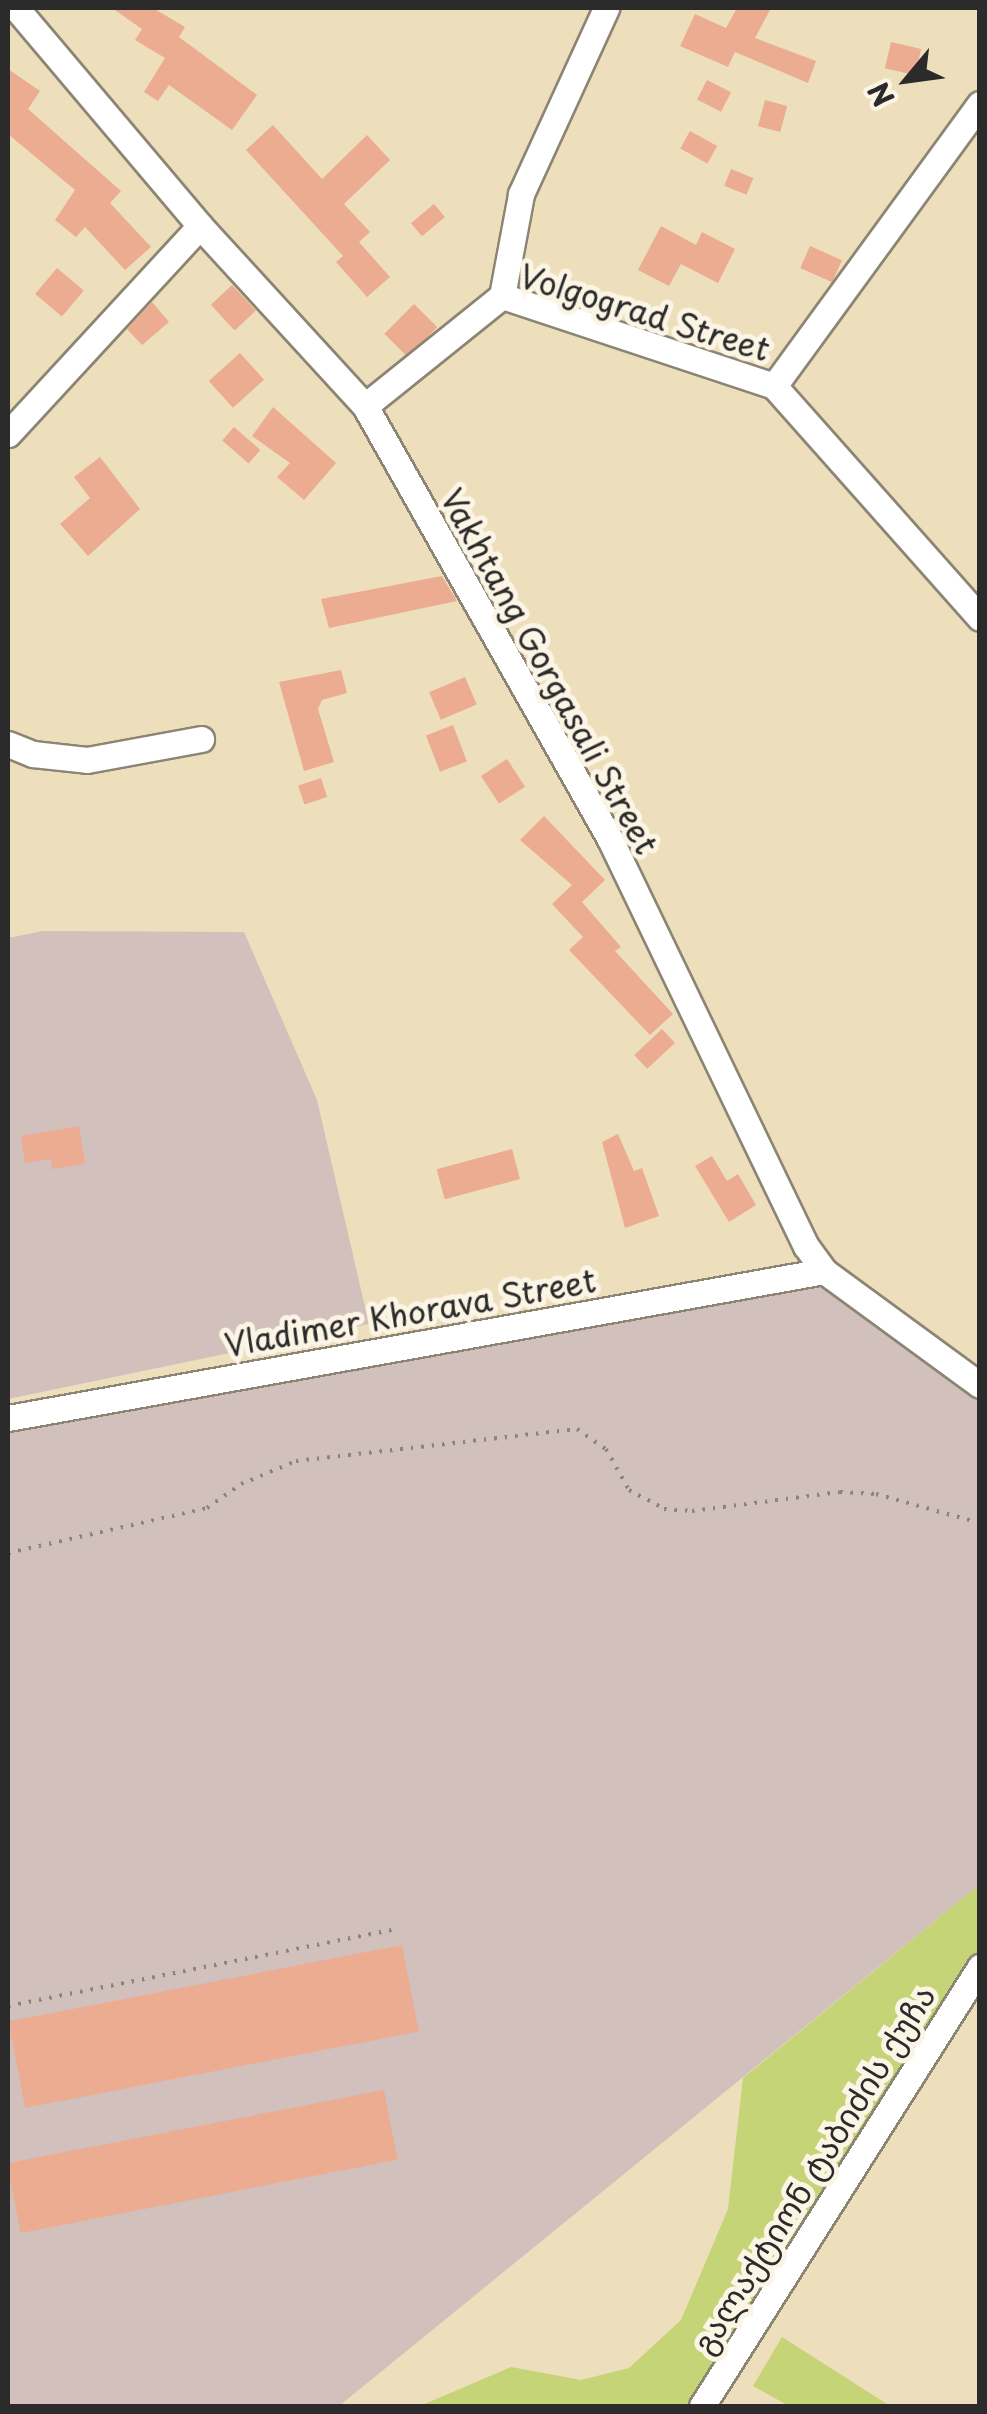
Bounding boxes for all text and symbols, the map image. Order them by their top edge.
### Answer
north arrow [857,30,957,130]
text: N [856,75,905,115]
street label: Volgograd Street [516,256,774,368]
street label: Vakhtang Gorgasali Street [433,481,667,861]
street label: Vladimer Khorava Street [219,1260,601,1364]
street label: გალაქტიონ ტაბიძის ქუჩა [684,1978,942,2360]

